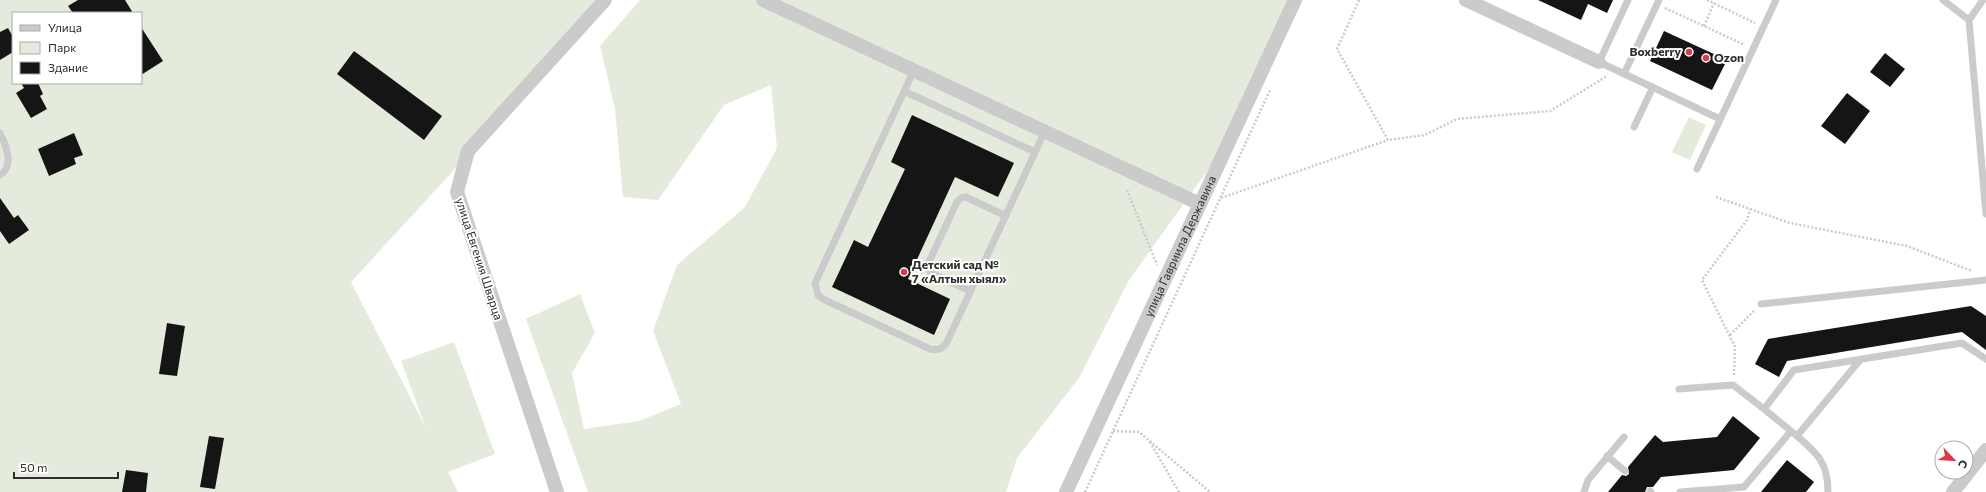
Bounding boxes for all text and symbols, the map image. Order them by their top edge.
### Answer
legend [12,12,142,84]
text: Улица [48,20,82,34]
text: Парк [48,40,77,54]
place label: Boxberry [1629,44,1681,58]
marker: Boxberry [1684,47,1694,57]
place label: Ozon [1714,50,1744,64]
marker: Ozon [1701,53,1711,63]
text: Здание [48,60,88,74]
street label: улица Гавриила Державина [1141,173,1218,319]
street label: улица Евгения Шварца [454,196,506,322]
place label: Детский сад № 7 «Алтын хыял» [912,257,1007,285]
marker: Детский сад № 7 «Алтын хыял» [899,267,909,277]
north arrow [1934,440,1974,480]
scale bar [14,454,118,480]
text: С [1956,458,1971,471]
text: 50 m [20,460,48,474]

